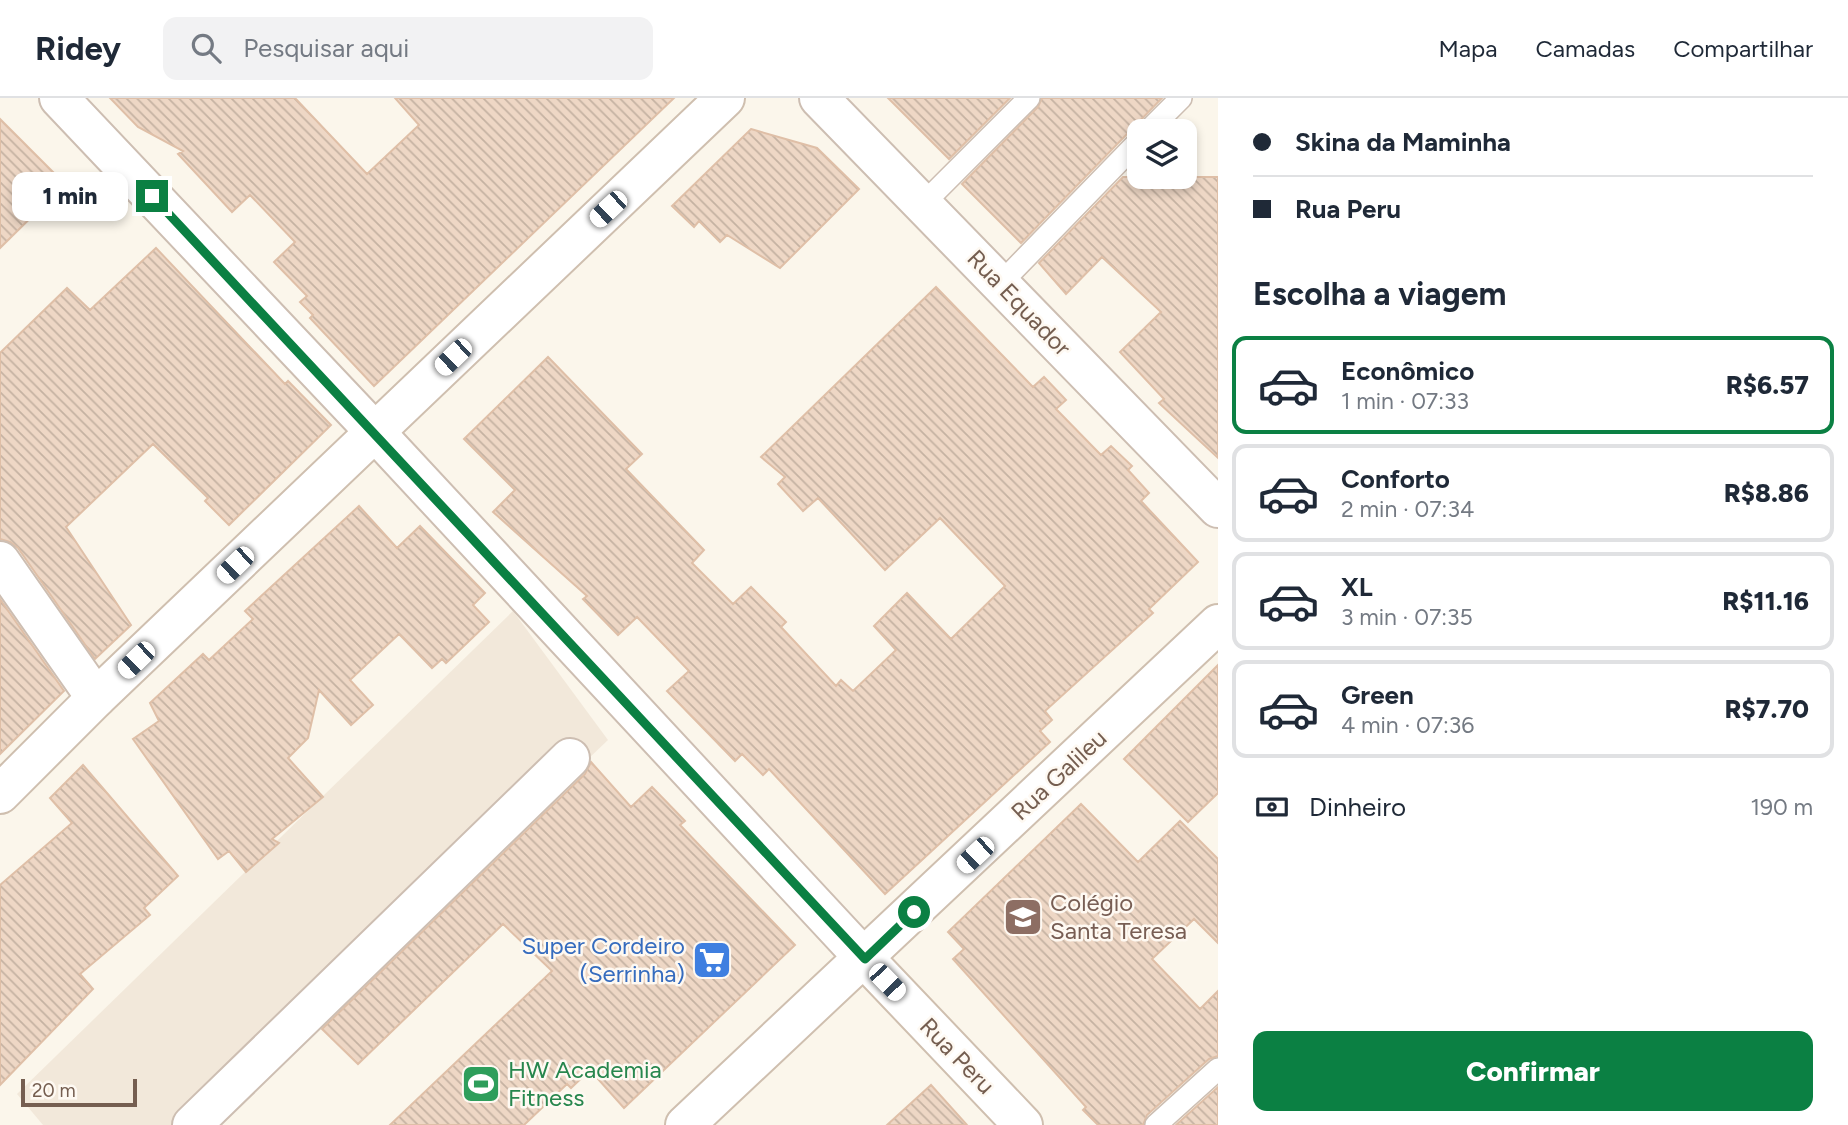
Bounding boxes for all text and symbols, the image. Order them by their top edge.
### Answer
search box [163,17,653,80]
text: Ridey [35,29,121,68]
icon: search [187,29,225,67]
text: Pesquisar aqui [243,32,409,64]
text: Mapa [1438,34,1497,63]
text: Camadas [1535,34,1635,63]
text: Compartilhar [1673,34,1813,63]
map controls [1127,119,1197,189]
button: layers [1127,119,1197,189]
text: Skina da Maminha [1295,126,1511,158]
callout: 1 min [12,172,128,220]
route end [136,180,168,212]
text: 1 min [43,182,97,210]
car [586,187,631,231]
text: Rua Peru [1295,193,1401,225]
street label: Rua Equador [962,244,1077,362]
text: Escolha a viagem [1253,275,1506,313]
car [431,335,476,379]
icon: car [1257,354,1320,417]
text: Econômico [1341,355,1474,387]
text: R$6.57 [1726,369,1809,401]
text: 1 min · 07:33 [1341,387,1469,415]
icon: car [1257,462,1320,525]
text: Conforto [1341,463,1450,495]
text: R$8.86 [1724,477,1809,509]
text: 2 min · 07:34 [1341,495,1474,523]
car [213,543,258,587]
icon: car [1257,570,1320,633]
text: XL [1341,571,1373,603]
text: R$11.16 [1722,585,1809,617]
text: 3 min · 07:35 [1341,603,1473,631]
car [114,638,159,682]
icon: car [1257,678,1320,741]
text: Green [1341,679,1414,711]
text: R$7.70 [1724,693,1809,725]
text: 4 min · 07:36 [1341,711,1474,739]
street label: Rua Galileu [1005,723,1112,826]
icon: cash [1253,788,1291,826]
text: Dinheiro [1309,791,1406,823]
text: 190 m [1750,793,1813,821]
car [953,833,998,877]
place label: Colégio Santa Teresa [1050,888,1187,945]
route start [898,896,930,928]
school or university icon: Colégio Santa Teresa [1002,896,1044,938]
place label: Super Cordeiro (Serrinha) [521,931,685,988]
supermarket icon: Super Cordeiro (Serrinha) [691,939,733,981]
car [865,960,910,1004]
street label: Rua Peru [914,1011,1001,1100]
button: Confirmar [1253,1031,1813,1111]
place label: HW Academia Fitness [508,1055,662,1112]
sports icon: HW Academia Fitness [460,1063,502,1105]
scale bar [21,1076,136,1108]
text: 20 m [32,1079,76,1102]

